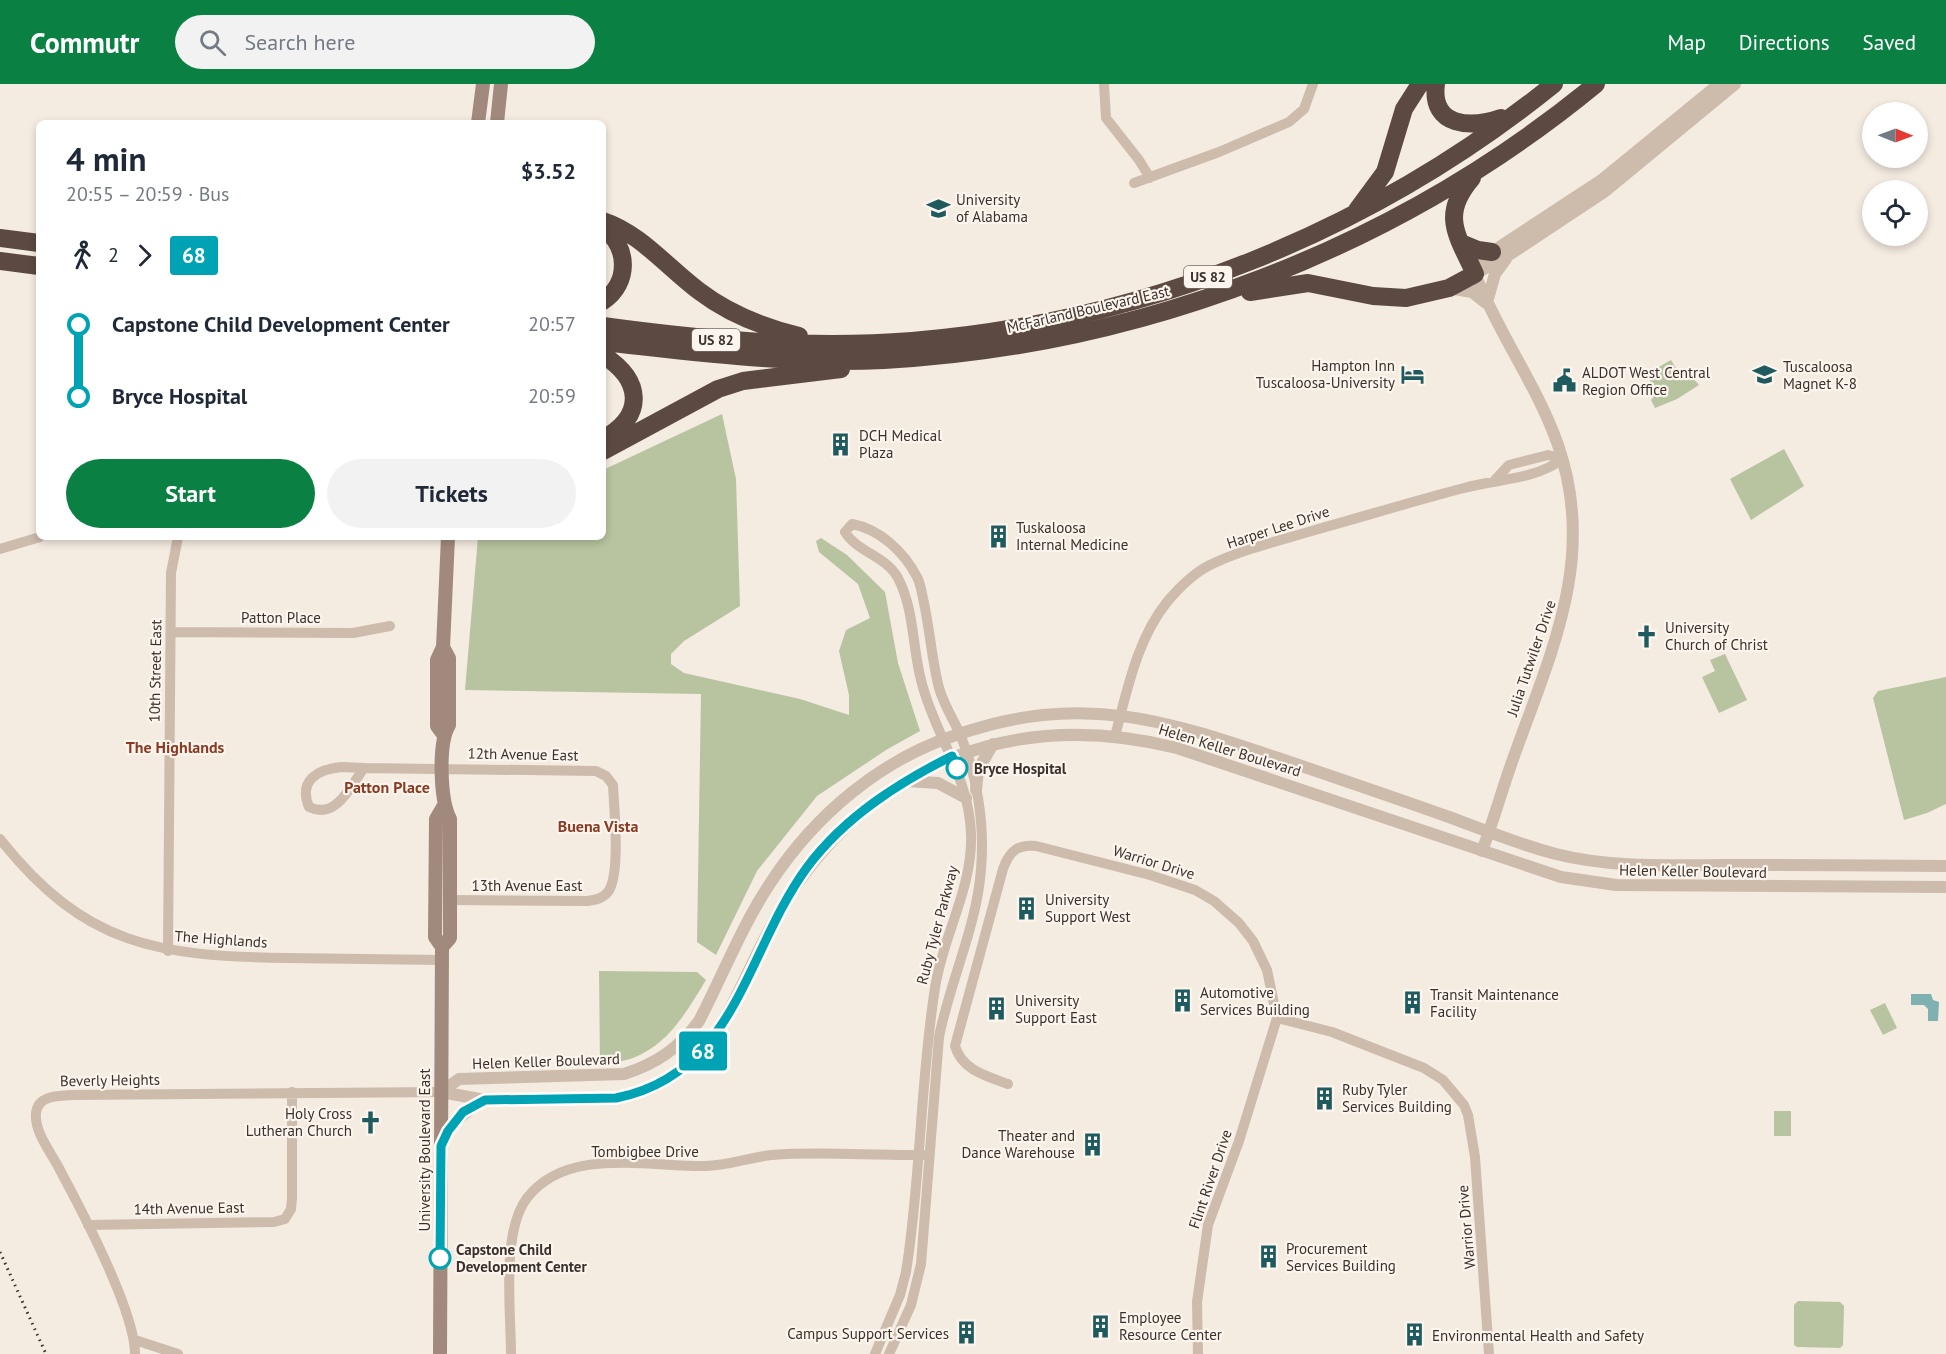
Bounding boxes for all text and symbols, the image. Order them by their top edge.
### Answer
search box [175,15,595,69]
text: Commutr [30,24,139,61]
icon: search [196,26,229,59]
text: Search here [244,28,355,56]
text: Map [1667,29,1706,56]
text: Directions [1739,29,1830,56]
text: Saved [1863,29,1916,56]
north arrow [1862,102,1928,168]
map controls [1862,102,1928,246]
text: 4 min [66,137,147,180]
text: $3.52 [521,157,576,185]
button: locate [1862,180,1928,246]
text: 20:55 – 20:59 · Bus [66,181,230,207]
place label: University of Alabama [956,190,1028,226]
school or university icon: University of Alabama [925,195,951,221]
icon: walk [66,239,99,272]
icon: forward [128,239,161,272]
text: 2 [108,242,119,268]
text: 68 [182,242,206,269]
road number: US 82 [1184,266,1232,288]
street label: McFarland Boulevard East [1005,281,1171,337]
text: Capstone Child Development Center [112,310,450,338]
text: 20:57 [528,311,576,337]
road number: US 82 [692,329,740,351]
place label: Hampton Inn Tuscaloosa-University [1256,356,1395,392]
place label: Tuscaloosa Magnet K-8 [1783,357,1857,393]
hotel icon: Hampton Inn Tuscaloosa-University [1400,361,1426,387]
school or university icon: Tuscaloosa Magnet K-8 [1752,362,1778,388]
place label: ALDOT West Central Region Office [1582,363,1711,399]
public building icon: ALDOT West Central Region Office [1551,368,1577,394]
text: Bryce Hospital [112,382,247,410]
text: 20:59 [528,383,576,409]
place label: DCH Medical Plaza [859,426,942,462]
building icon: DCH Medical Plaza [828,431,854,457]
button: Start [66,459,315,528]
button: Tickets [327,459,576,528]
street label: Harper Lee Drive [1224,501,1332,553]
place label: Tuskaloosa Internal Medicine [1016,518,1128,554]
building icon: Tuskaloosa Internal Medicine [985,523,1011,549]
street label: Julia Tutwiler Drive [1502,597,1560,719]
street label: Patton Place [241,608,321,627]
place label: University Church of Christ [1665,618,1768,654]
street label: 10th Street East [145,619,165,723]
church icon: University Church of Christ [1634,623,1660,649]
street label: Helen Keller Boulevard [1157,719,1303,781]
district label: The Highlands [126,737,225,757]
street label: 12th Avenue East [467,744,579,764]
marker: Bryce Hospital [946,757,968,779]
place label: Bryce Hospital [974,759,1067,778]
district label: Patton Place [344,777,430,797]
district label: Buena Vista [558,816,638,836]
street label: Warrior Drive [1111,841,1197,883]
street label: Helen Keller Boulevard [1619,860,1767,882]
street label: Ruby Tyler Parkway [912,863,962,987]
street label: 13th Avenue East [472,876,582,895]
place label: University Support West [1045,890,1131,926]
building icon: University Support West [1014,895,1040,921]
street label: The Highlands [174,926,268,952]
place label: Automotive Services Building [1200,983,1310,1019]
place label: Transit Maintenance Facility [1430,985,1559,1021]
building icon: Automotive Services Building [1169,988,1195,1014]
building icon: Transit Maintenance Facility [1399,990,1425,1016]
place label: University Support East [1015,991,1097,1027]
building icon: University Support East [984,996,1010,1022]
line badge: 68 [676,1032,730,1070]
text: 68 [691,1038,715,1065]
street label: Helen Keller Boulevard [472,1049,620,1073]
street label: University Boulevard East [415,1069,434,1231]
street label: Beverly Heights [60,1070,160,1090]
place label: Ruby Tyler Services Building [1342,1080,1452,1116]
building icon: Ruby Tyler Services Building [1311,1085,1337,1111]
place label: Holy Cross Lutheran Church [246,1104,352,1140]
church icon: Holy Cross Lutheran Church [357,1109,383,1135]
place label: Theater and Dance Warehouse [962,1126,1075,1162]
street label: Flint River Drive [1184,1127,1236,1231]
building icon: Theater and Dance Warehouse [1080,1131,1106,1157]
street label: Tombigbee Drive [591,1142,699,1161]
street label: Warrior Drive [1453,1184,1479,1270]
street label: 14th Avenue East [133,1198,245,1218]
place label: Procurement Services Building [1286,1239,1396,1275]
place label: Capstone Child Development Center [456,1240,587,1276]
building icon: Procurement Services Building [1255,1244,1281,1270]
marker: Capstone Child Development Center [429,1247,451,1269]
place label: Employee Resource Center [1119,1308,1222,1344]
building icon: Employee Resource Center [1088,1313,1114,1339]
building icon: Campus Support Services [954,1320,980,1346]
building icon: Environmental Health and Safety [1401,1322,1427,1348]
place label: Campus Support Services [787,1324,949,1343]
place label: Environmental Health and Safety [1432,1326,1644,1345]

